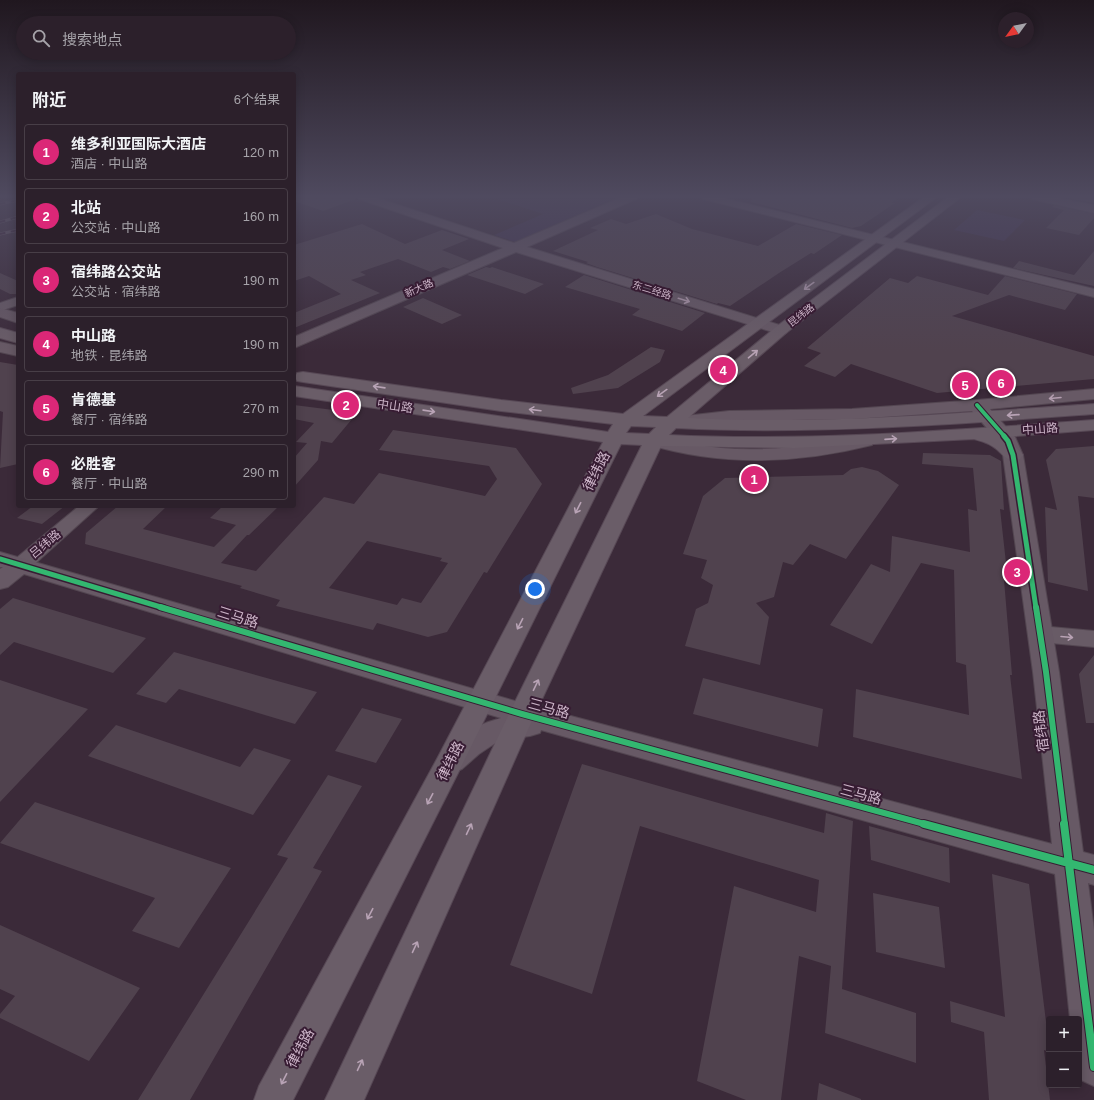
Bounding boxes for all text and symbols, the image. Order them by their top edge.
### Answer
north arrow [998,12,1034,48]
search box [16,16,296,60]
icon: search [30,27,52,49]
text: 搜索地点 [62,31,122,48]
text: 附近 [32,91,66,110]
text: 6个结果 [234,92,280,107]
text: 维多利亚国际大酒店 [71,135,206,152]
text: 1 [42,145,50,160]
text: 120 m [243,145,279,160]
text: 酒店 · 中山路 [71,156,148,171]
text: 北站 [71,199,101,216]
text: 2 [42,209,50,224]
text: 160 m [243,209,279,224]
text: 公交站 · 中山路 [71,220,161,235]
text: 宿纬路公交站 [71,263,161,280]
text: 3 [42,273,50,288]
text: 190 m [243,273,279,288]
street label: 新大路 [403,277,435,299]
street label: 东二经路 [631,279,673,301]
one-way arrow [804,282,815,291]
text: 公交站 · 宿纬路 [71,284,161,299]
one-way arrow [678,297,691,304]
street label: 昆纬路 [786,301,816,329]
text: 中山路 [71,327,116,344]
text: 4 [42,337,50,352]
text: 190 m [243,337,279,352]
text: 地铁 · 昆纬路 [71,348,148,363]
one-way arrow [747,350,758,359]
pin: 4 [710,355,736,385]
pin: 6 [988,368,1014,398]
pin: 5 [952,370,978,400]
one-way arrow [373,383,386,391]
one-way arrow [657,389,668,397]
pin: 2 [333,390,359,420]
text: 肯德基 [71,391,116,408]
one-way arrow [1049,394,1062,401]
street label: 中山路 [376,397,414,415]
text: 5 [42,401,50,416]
text: 270 m [243,401,279,416]
one-way arrow [529,406,542,413]
one-way arrow [423,407,436,415]
one-way arrow [1007,411,1020,418]
text: 餐厅 · 宿纬路 [71,412,148,427]
street label: 中山路 [1022,421,1058,437]
one-way arrow [884,435,897,442]
street label: 律纬路 [579,449,613,493]
text: 必胜客 [71,455,116,472]
pin: 1 [741,464,767,494]
text: 6 [42,465,50,480]
text: 290 m [243,465,279,480]
text: 餐厅 · 中山路 [71,476,148,491]
one-way arrow [574,502,581,514]
street label: 吕纬路 [27,527,63,561]
pin: 3 [1004,557,1030,587]
your location [525,579,545,599]
street label: 三马路 [216,603,260,631]
one-way arrow [515,618,523,630]
one-way arrow [1060,633,1073,640]
one-way arrow [533,680,540,692]
street label: 三马路 [527,695,571,721]
street label: 宿纬路 [1031,709,1051,753]
street label: 律纬路 [433,739,467,783]
street label: 三马路 [839,781,883,807]
one-way arrow [426,793,434,805]
one-way arrow [466,823,473,835]
one-way arrow [366,908,373,920]
one-way arrow [412,941,419,953]
map controls [1046,1016,1082,1088]
button: + [1046,1016,1082,1052]
street label: 律纬路 [283,1026,317,1070]
button: − [1046,1052,1082,1088]
one-way arrow [357,1059,364,1071]
one-way arrow [279,1073,287,1085]

